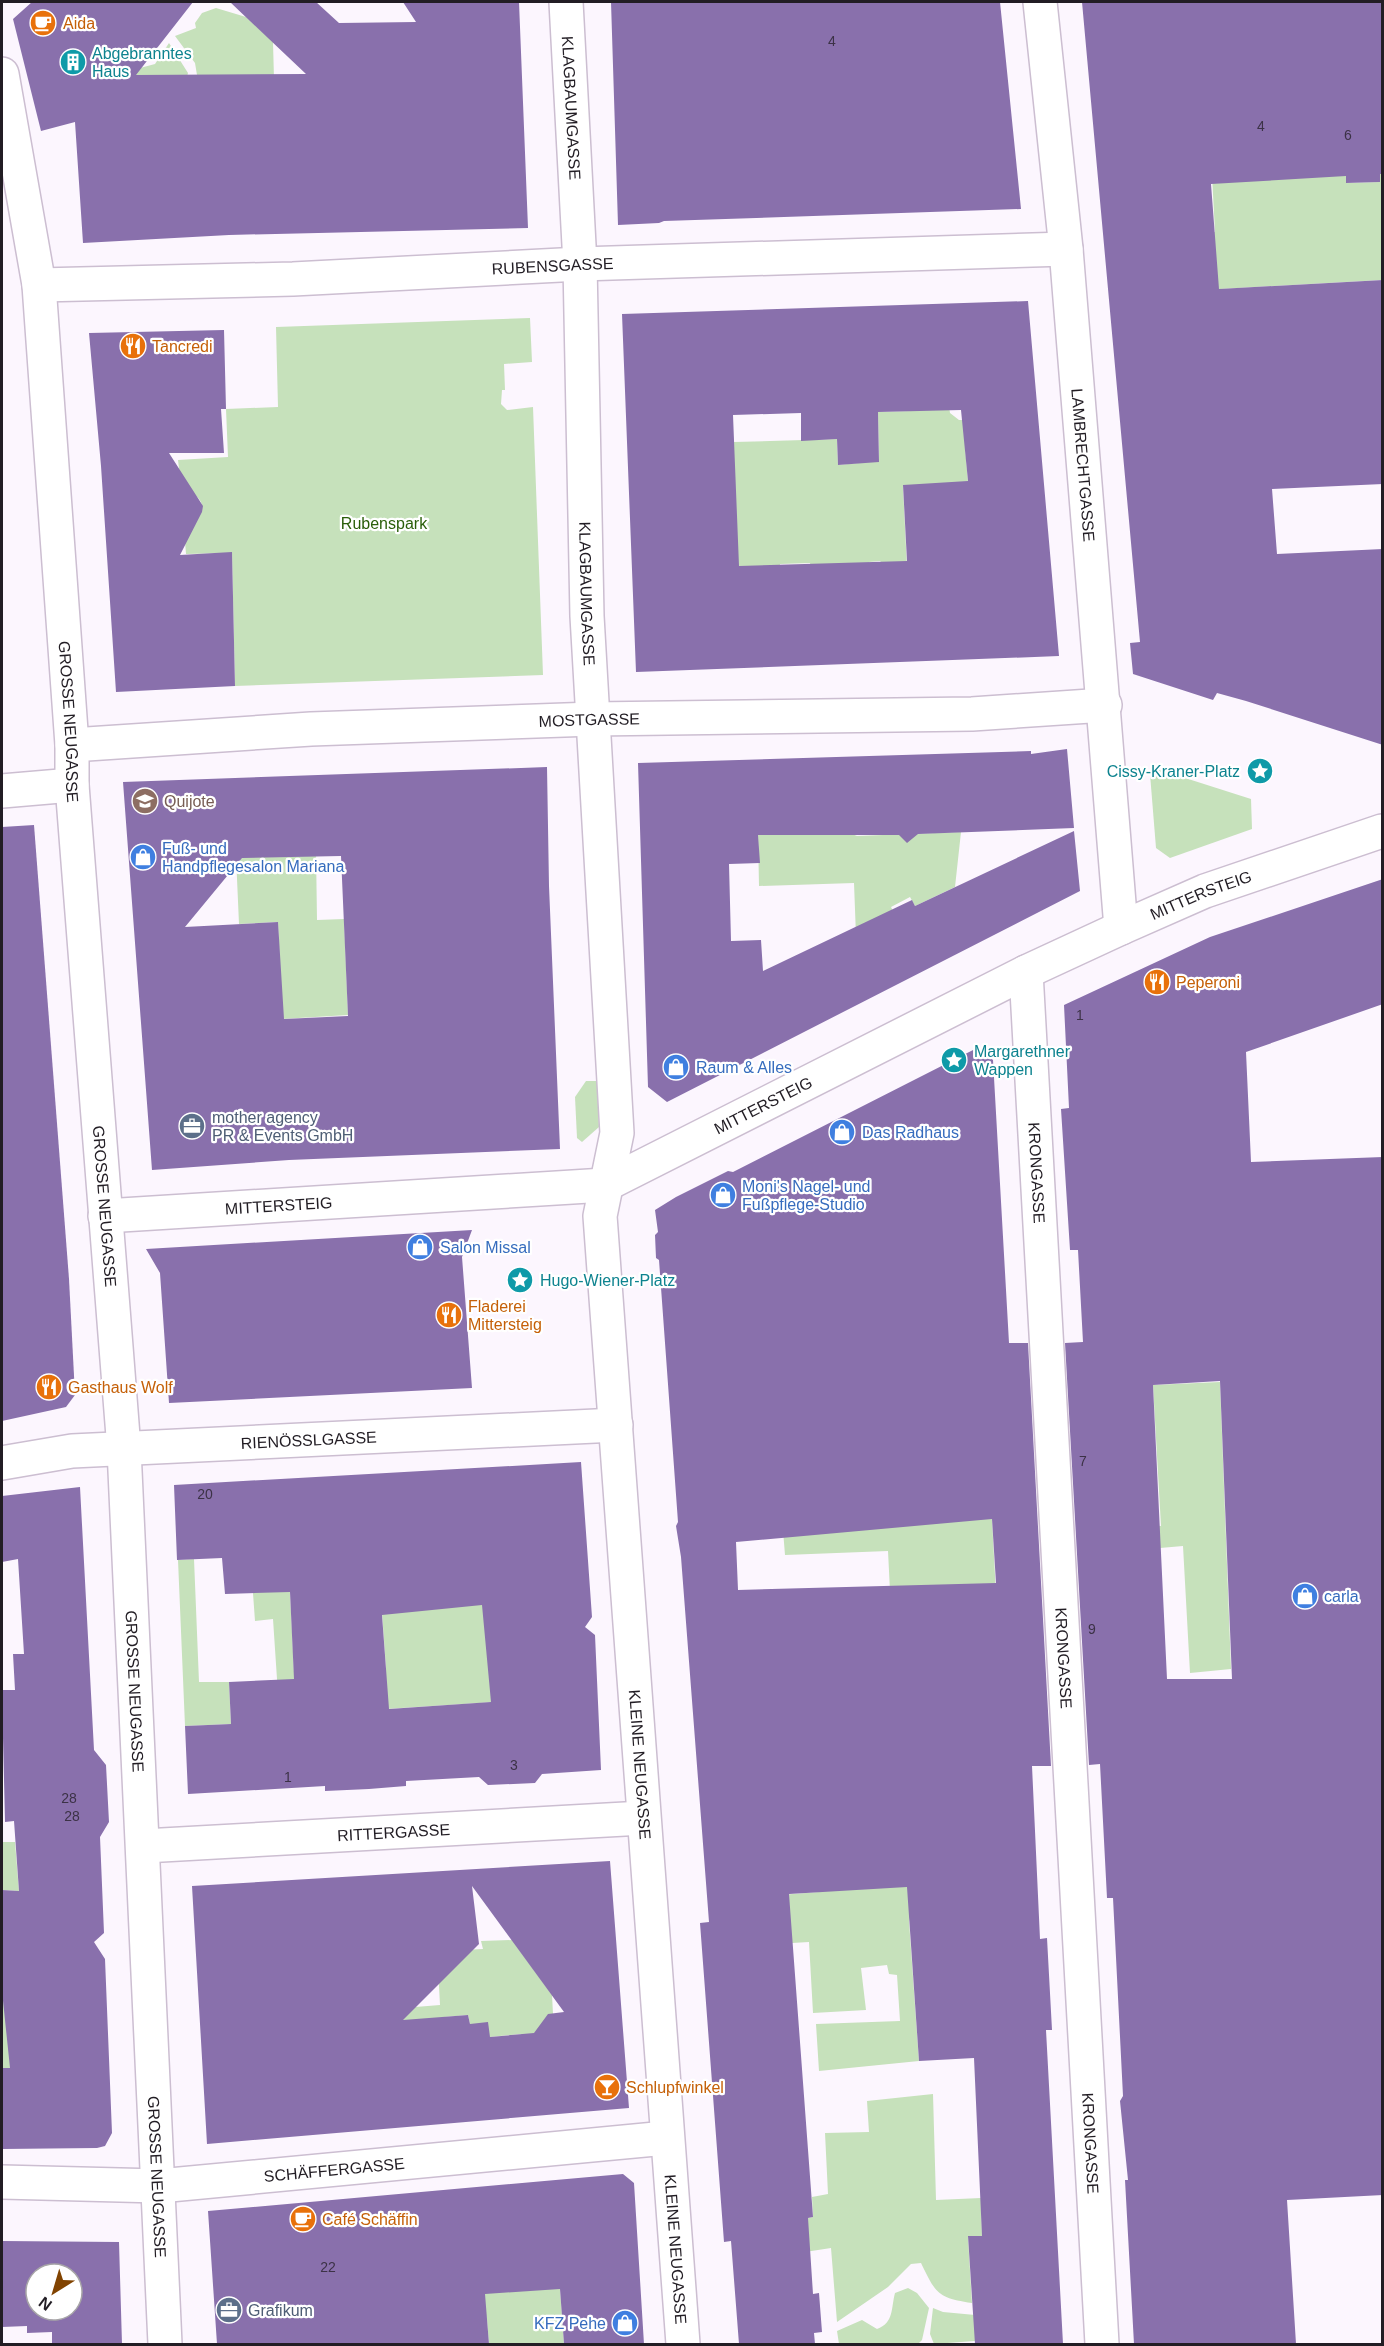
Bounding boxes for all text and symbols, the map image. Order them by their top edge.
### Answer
cafe icon: Aida [28,8,58,38]
place label: Aida [63,15,95,32]
house number: 4 [828,33,836,49]
street label: KLAGBAUMGASSE [559,35,584,180]
place label: Abgebranntes Haus [92,45,192,80]
building icon: Abgebranntes Haus [58,47,88,77]
house number: 4 [1257,118,1265,134]
house number: 6 [1344,127,1352,143]
street label: RUBENSGASSE [491,254,614,277]
restaurant icon: Tancredi [118,331,148,361]
place label: Tancredi [152,338,212,355]
street label: LAMBRECHTGASSE [1069,388,1098,542]
park label: Rubenspark [341,515,428,532]
street label: KLAGBAUMGASSE [577,521,598,666]
street label: GROSSE NEUGASSE [56,640,82,803]
street label: MOSTGASSE [538,710,640,729]
place icon: Cissy-Kraner-Platz [1245,756,1275,786]
place label: Cissy-Kraner-Platz [1107,763,1240,780]
school or university icon: Quijote [130,786,160,816]
place label: Quijote [164,793,215,810]
place label: Fuß- und Handpflegesalon Mariana [162,840,344,875]
shop icon: Fuß- und Handpflegesalon Mariana [128,842,158,872]
street label: MITTERSTEIG [1148,867,1254,923]
restaurant icon: Peperoni [1142,967,1172,997]
place label: Peperoni [1176,974,1240,991]
house number: 1 [1076,1007,1084,1023]
place label: Margarethner Wappen [974,1043,1071,1078]
place icon: Margarethner Wappen [939,1045,969,1075]
shop icon: Raum & Alles [661,1052,691,1082]
place label: Raum & Alles [696,1059,792,1076]
street label: MITTERSTEIG [711,1073,815,1137]
place label: mother agency PR & Events GmbH [212,1109,353,1144]
office icon: mother agency PR & Events GmbH [177,1111,207,1141]
shop icon: Das Radhaus [827,1117,857,1147]
street label: KRONGASSE [1026,1122,1048,1224]
place label: Das Radhaus [862,1124,959,1141]
street label: GROSSE NEUGASSE [90,1125,120,1288]
place label: Moni's Nagel- und Fußpflege-Studio [742,1178,870,1213]
shop icon: Moni's Nagel- und Fußpflege-Studio [708,1180,738,1210]
street label: MITTERSTEIG [224,1193,333,1217]
shop icon: Salon Missal [405,1232,435,1262]
place label: Salon Missal [440,1239,531,1256]
place icon: Hugo-Wiener-Platz [505,1265,535,1295]
place label: Hugo-Wiener-Platz [540,1272,675,1289]
place label: Fladerei Mittersteig [468,1298,542,1333]
restaurant icon: Fladerei Mittersteig [434,1300,464,1330]
restaurant icon: Gasthaus Wolf [34,1372,64,1402]
place label: Gasthaus Wolf [68,1379,173,1396]
street label: RIENÖSSLGASSE [240,1428,377,1451]
house number: 7 [1079,1453,1087,1469]
house number: 20 [197,1486,213,1502]
shop icon: carla [1290,1581,1320,1611]
place label: carla [1324,1588,1359,1605]
street label: KRONGASSE [1053,1607,1075,1709]
street label: GROSSE NEUGASSE [123,1610,147,1773]
house number: 9 [1088,1621,1096,1637]
street label: KLEINE NEUGASSE [626,1689,654,1840]
house number: 3 [510,1757,518,1773]
house number: 1 [284,1769,292,1785]
house number: 28 [61,1790,77,1806]
house number: 28 [64,1808,80,1824]
street label: RITTERGASSE [337,1820,450,1844]
bar icon: Schlupfwinkel [592,2072,622,2102]
place label: Schlupfwinkel [626,2079,724,2096]
street label: KRONGASSE [1080,2092,1102,2194]
street label: GROSSE NEUGASSE [145,2096,170,2258]
street label: SCHÄFFERGASSE [263,2154,405,2185]
street label: KLEINE NEUGASSE [662,2174,690,2325]
cafe icon: Café Schäffin [288,2204,318,2234]
place label: Café Schäffin [322,2211,418,2228]
house number: 22 [320,2259,336,2275]
north arrow [24,2262,84,2322]
text: N [36,2293,55,2314]
office icon: Grafikum [214,2295,244,2325]
place label: Grafikum [248,2302,313,2319]
shop icon: KFZ Pehe [610,2308,640,2338]
place label: KFZ Pehe [534,2315,606,2332]

